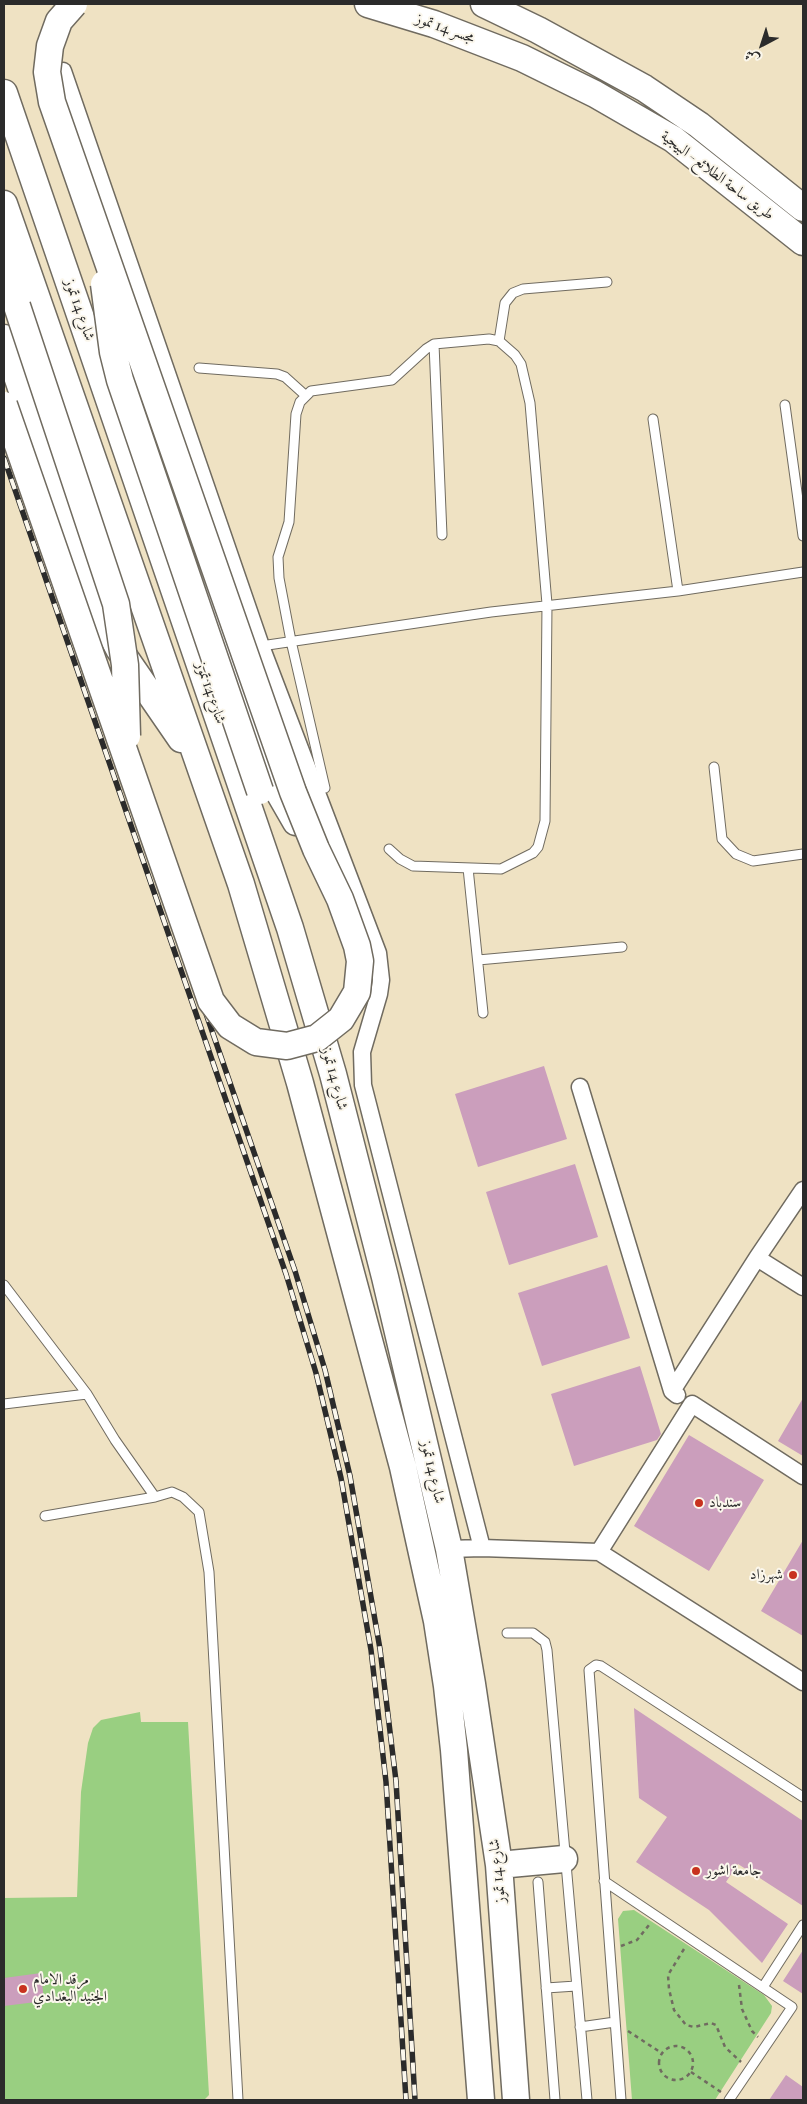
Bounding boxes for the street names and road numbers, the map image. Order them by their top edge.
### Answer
street label: مجسر 14 تموز [413,10,477,48]
street label: طريق ساحة الطلائع - البيجية [657,127,777,225]
street label: شارع 14 تموز [60,277,98,343]
street label: شارع 14 تموز [191,660,229,726]
street label: شارع 14 تموز [317,1046,351,1112]
street label: شارع 14 تموز [416,1439,448,1505]
street label: شارع 14 تموز [486,1838,510,1904]

